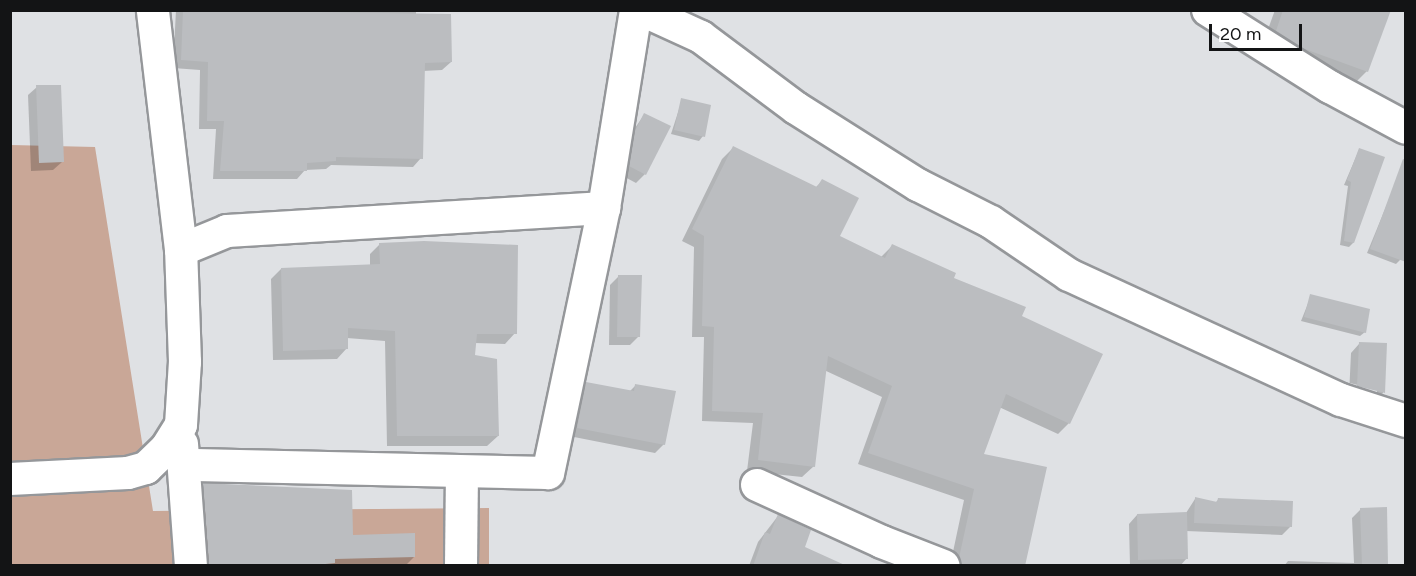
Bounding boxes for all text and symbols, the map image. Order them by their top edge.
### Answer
scale bar [1212,12,1305,50]
text: 20 m [1220,23,1261,45]

